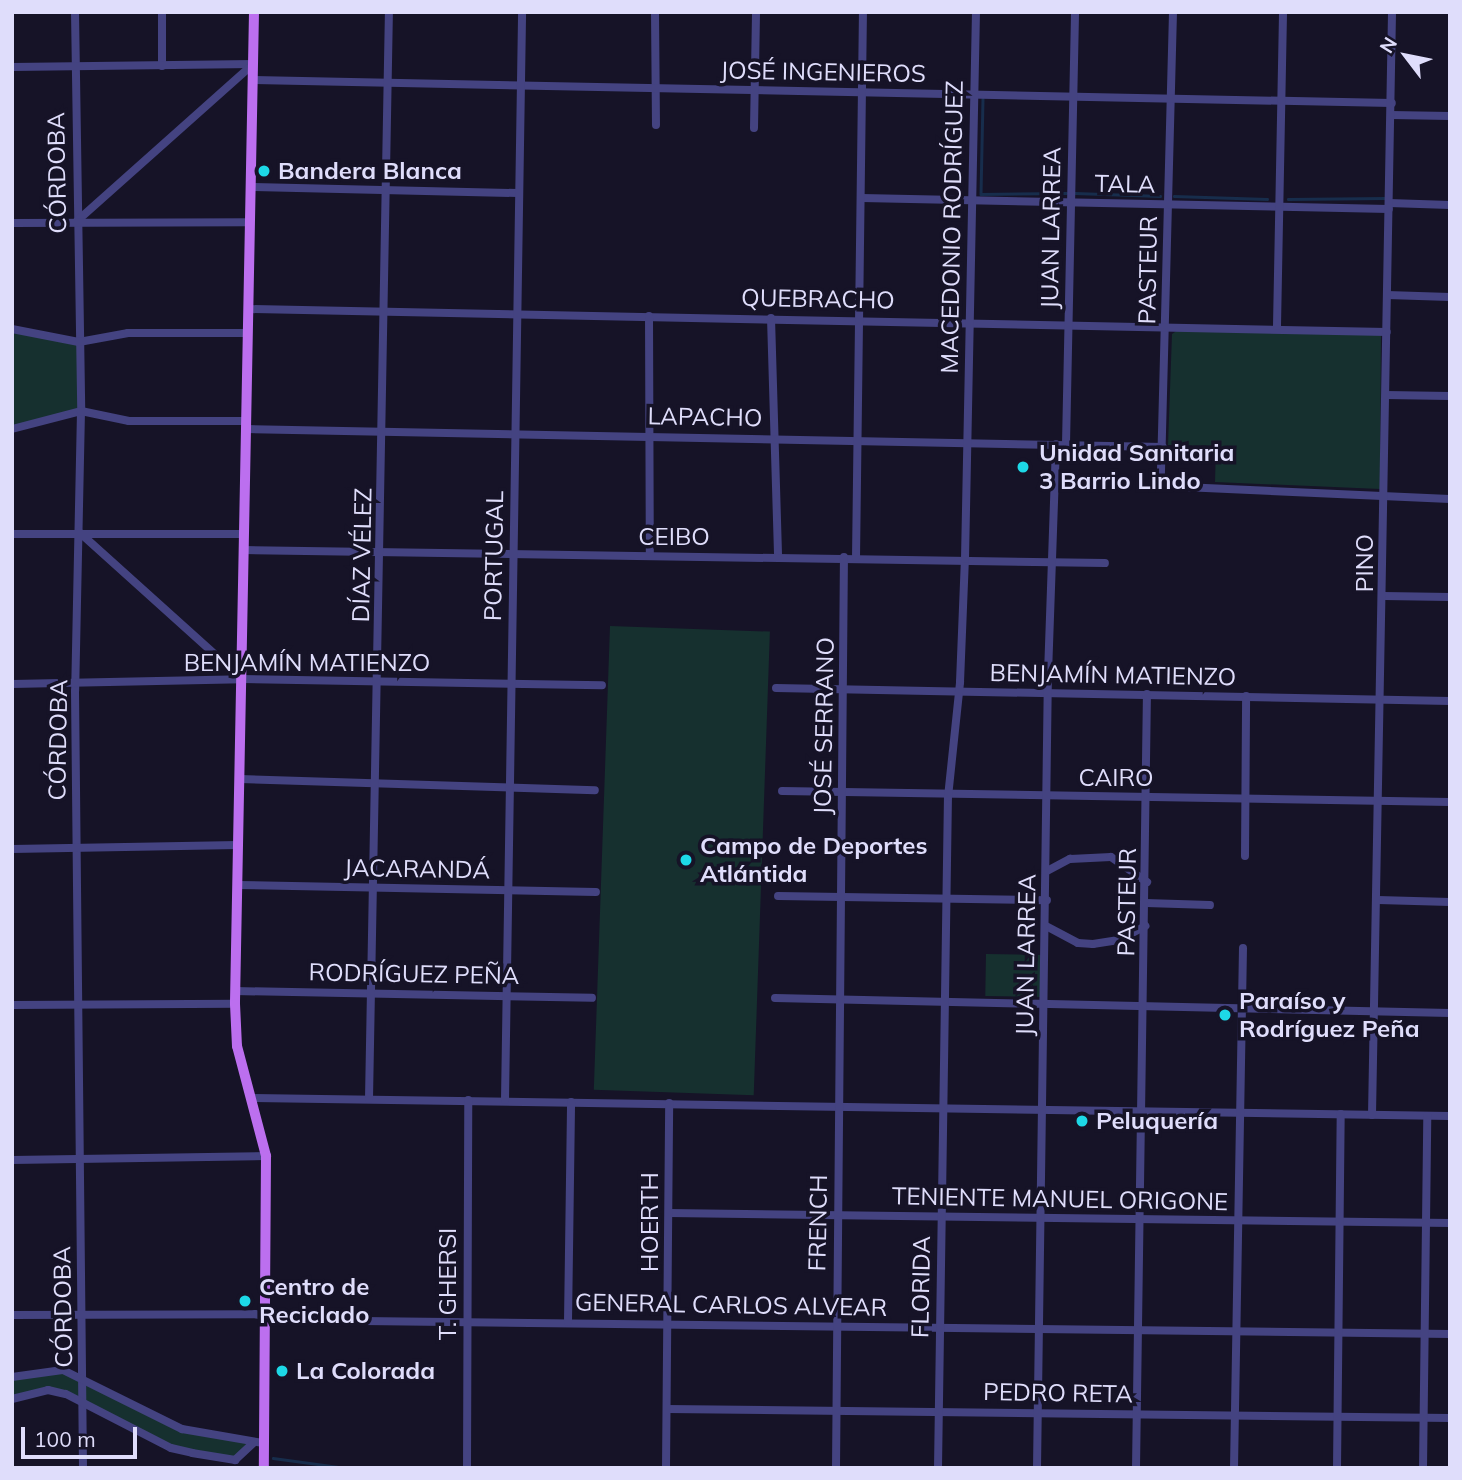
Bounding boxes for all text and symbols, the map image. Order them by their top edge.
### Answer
north arrow [1371,21,1441,91]
text: N [1374,32,1402,57]
street label: JOSÉ INGENIEROS [720,56,926,88]
street label: MACEDONIO RODRÍGUEZ [935,80,969,374]
street label: CÓRDOBA [42,112,72,234]
street label: JUAN LARREA [1035,147,1067,309]
place label: Bandera Blanca [278,157,462,185]
marker: Bandera Blanca [256,163,272,179]
street label: TALA [1094,169,1156,199]
street label: PASTEUR [1133,215,1163,325]
street label: QUEBRACHO [741,283,895,315]
street label: LAPACHO [647,402,763,432]
place label: Unidad Sanitaria 3 Barrio Lindo [1039,439,1234,495]
marker: Unidad Sanitaria 3 Barrio Lindo [1013,457,1033,477]
street label: DÍAZ VÉLEZ [346,488,378,622]
street label: PORTUGAL [478,491,510,621]
street label: CEIBO [638,523,710,551]
street label: PINO [1351,534,1379,592]
street label: JOSÉ SERRANO [808,637,840,815]
street label: BENJAMÍN MATIENZO [184,649,430,677]
street label: BENJAMÍN MATIENZO [990,658,1236,692]
street label: CÓRDOBA [43,679,73,801]
street label: CAIRO [1079,764,1153,792]
place label: Campo de Deportes Atlántida [700,832,928,888]
street label: PASTEUR [1112,847,1142,957]
marker: Campo de Deportes Atlántida [678,852,694,868]
street label: JACARANDÁ [344,853,490,885]
street label: JUAN LARREA [1010,874,1042,1036]
street label: RODRÍGUEZ PEÑA [308,958,520,990]
place label: Paraíso y Rodríguez Peña [1239,987,1420,1043]
marker: Paraíso y Rodríguez Peña [1217,1007,1233,1023]
place label: Peluquería [1096,1107,1218,1135]
marker: Peluquería [1074,1113,1090,1129]
street label: HOERTH [636,1172,664,1272]
street label: FRENCH [803,1174,833,1272]
street label: TENIENTE MANUEL ORIGONE [892,1182,1228,1216]
street label: T. GHERSI [434,1228,462,1340]
street label: FLORIDA [906,1236,936,1338]
street label: CÓRDOBA [48,1246,78,1368]
place label: Centro de Reciclado [259,1273,369,1329]
street label: GENERAL CARLOS ALVEAR [575,1288,887,1322]
marker: Centro de Reciclado [237,1293,253,1309]
place label: La Colorada [296,1357,435,1385]
marker: La Colorada [274,1363,290,1379]
street label: PEDRO RETA [983,1377,1133,1409]
scale bar [24,1414,140,1458]
text: 100 m [34,1426,96,1452]

